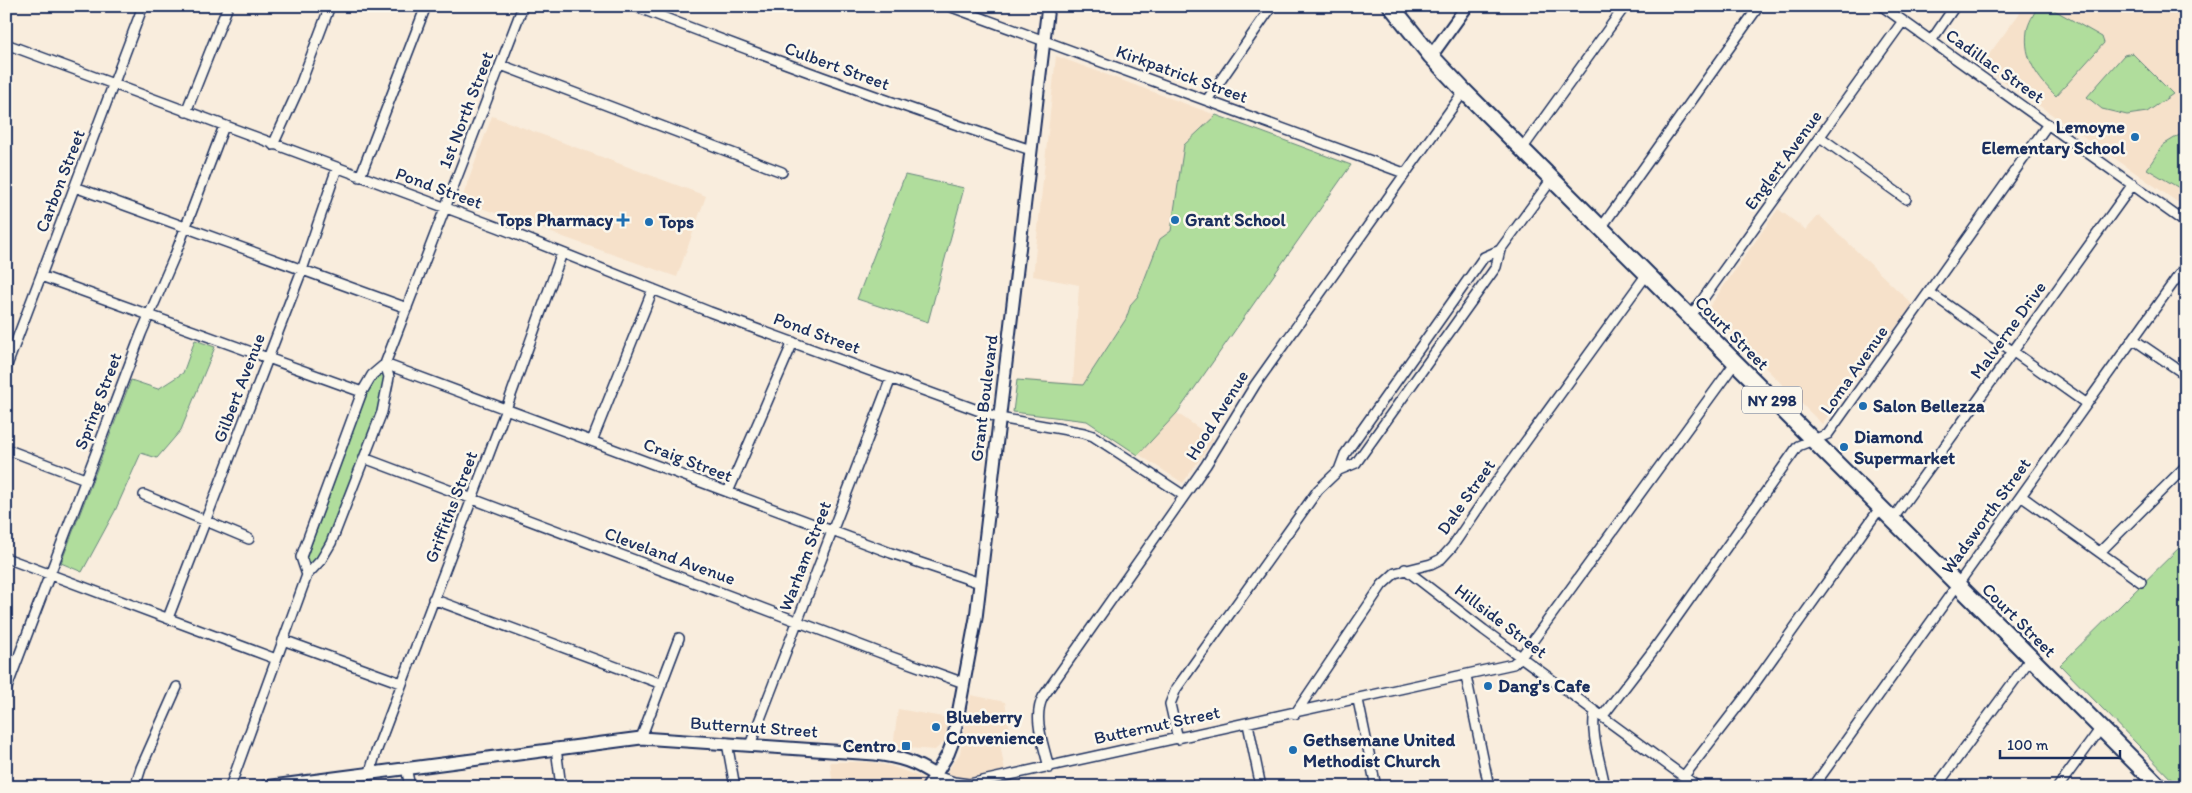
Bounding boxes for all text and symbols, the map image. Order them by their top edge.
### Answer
street label: Cadillac Street [1941,24,2049,108]
street label: Culbert Street [781,37,893,95]
street label: Kirkpatrick Street [1113,40,1251,108]
street label: 1st North Street [434,48,499,172]
street label: Englert Avenue [1739,106,1827,214]
place label: Lemoyne Elementary School [1981,116,2126,159]
street label: Carbon Street [30,126,90,236]
marker: Lemoyne Elementary School [2129,131,2141,143]
street label: Pond Street [393,162,486,214]
place label: Tops Pharmacy [496,209,614,231]
place label: Grant School [1185,209,1286,231]
place label: Tops [658,211,694,233]
marker: Tops Pharmacy [617,214,629,226]
marker: Grant School [1169,214,1181,226]
marker: Tops [643,216,655,228]
street label: Malverne Drive [1965,277,2051,383]
street label: Court Street [1690,291,1774,375]
street label: Pond Street [771,307,864,359]
street label: Loma Avenue [1815,321,1893,419]
street label: Gilbert Avenue [208,330,270,446]
street label: Grant Boulevard [965,333,1003,463]
street label: Spring Street [69,349,127,453]
street label: Hood Avenue [1181,366,1253,464]
road number: NY 298 [1742,386,1802,414]
place label: Salon Bellezza [1873,395,1985,417]
marker: Salon Bellezza [1857,400,1869,412]
place label: Diamond Supermarket [1854,426,1955,469]
street label: Craig Street [640,433,736,487]
marker: Diamond Supermarket [1838,441,1850,453]
street label: Griffiths Street [420,448,483,566]
street label: Wadsworth Street [1936,453,2036,579]
street label: Dale Street [1432,455,1500,539]
street label: Warham Street [774,498,836,614]
street label: Cleveland Avenue [602,522,738,590]
street label: Court Street [1977,578,2061,662]
street label: Hillside Street [1450,579,1552,663]
place label: Dang's Cafe [1498,675,1591,697]
marker: Dang's Cafe [1482,680,1494,692]
street label: Butternut Street [1092,701,1222,749]
place label: Blueberry Convenience [946,706,1045,749]
street label: Butternut Street [689,712,819,742]
marker: Blueberry Convenience [930,721,942,733]
scale bar [2000,728,2120,760]
place label: Gethsemane United Methodist Church [1303,729,1456,772]
place label: Centro [843,735,896,757]
text: 100 m [2007,736,2049,754]
marker: Centro [900,740,912,752]
marker: Gethsemane United Methodist Church [1287,744,1299,756]

